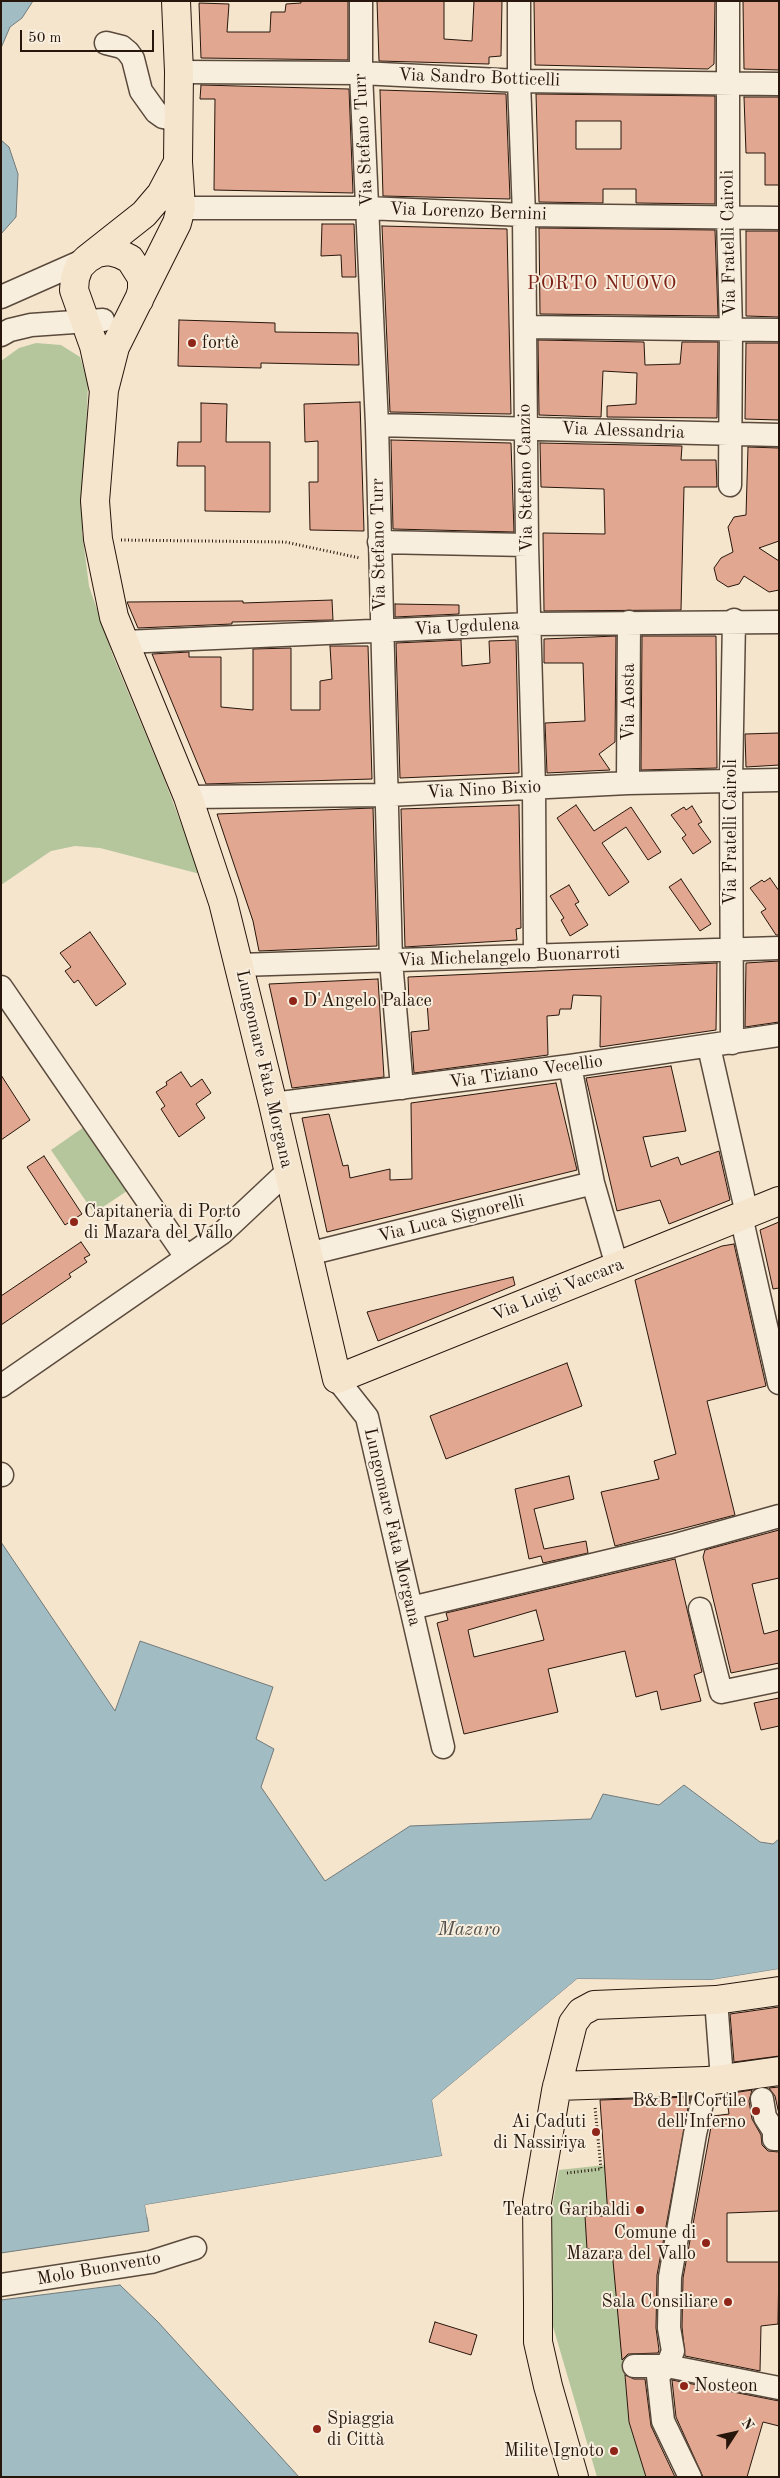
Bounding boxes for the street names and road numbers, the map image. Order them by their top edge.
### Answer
street label: Via Sandro Botticelli [398,64,560,92]
street label: Via Stefano Turr [350,73,378,207]
street label: Via Fratelli Cairoli [717,170,741,316]
street label: Via Lorenzo Bernini [389,198,547,226]
street label: Via Stefano Canzio [514,404,538,552]
street label: Via Alessandria [561,418,685,444]
street label: Via Stefano Turr [367,478,391,612]
street label: Via Ugdulena [414,613,520,641]
street label: Via Aosta [618,663,640,741]
street label: Via Fratelli Cairoli [720,759,742,905]
street label: Via Nino Bixio [426,776,542,804]
street label: Via Michelangelo Buonarroti [397,942,621,972]
street label: Lungomare Fata Morgana [231,968,297,1170]
street label: Via Tiziano Vecellio [448,1051,604,1093]
street label: Via Luca Signorelli [376,1190,526,1248]
street label: Via Luigi Vaccara [489,1254,627,1326]
street label: Lungomare Fata Morgana [359,1426,425,1628]
street label: Molo Buonvento [35,2247,163,2291]

